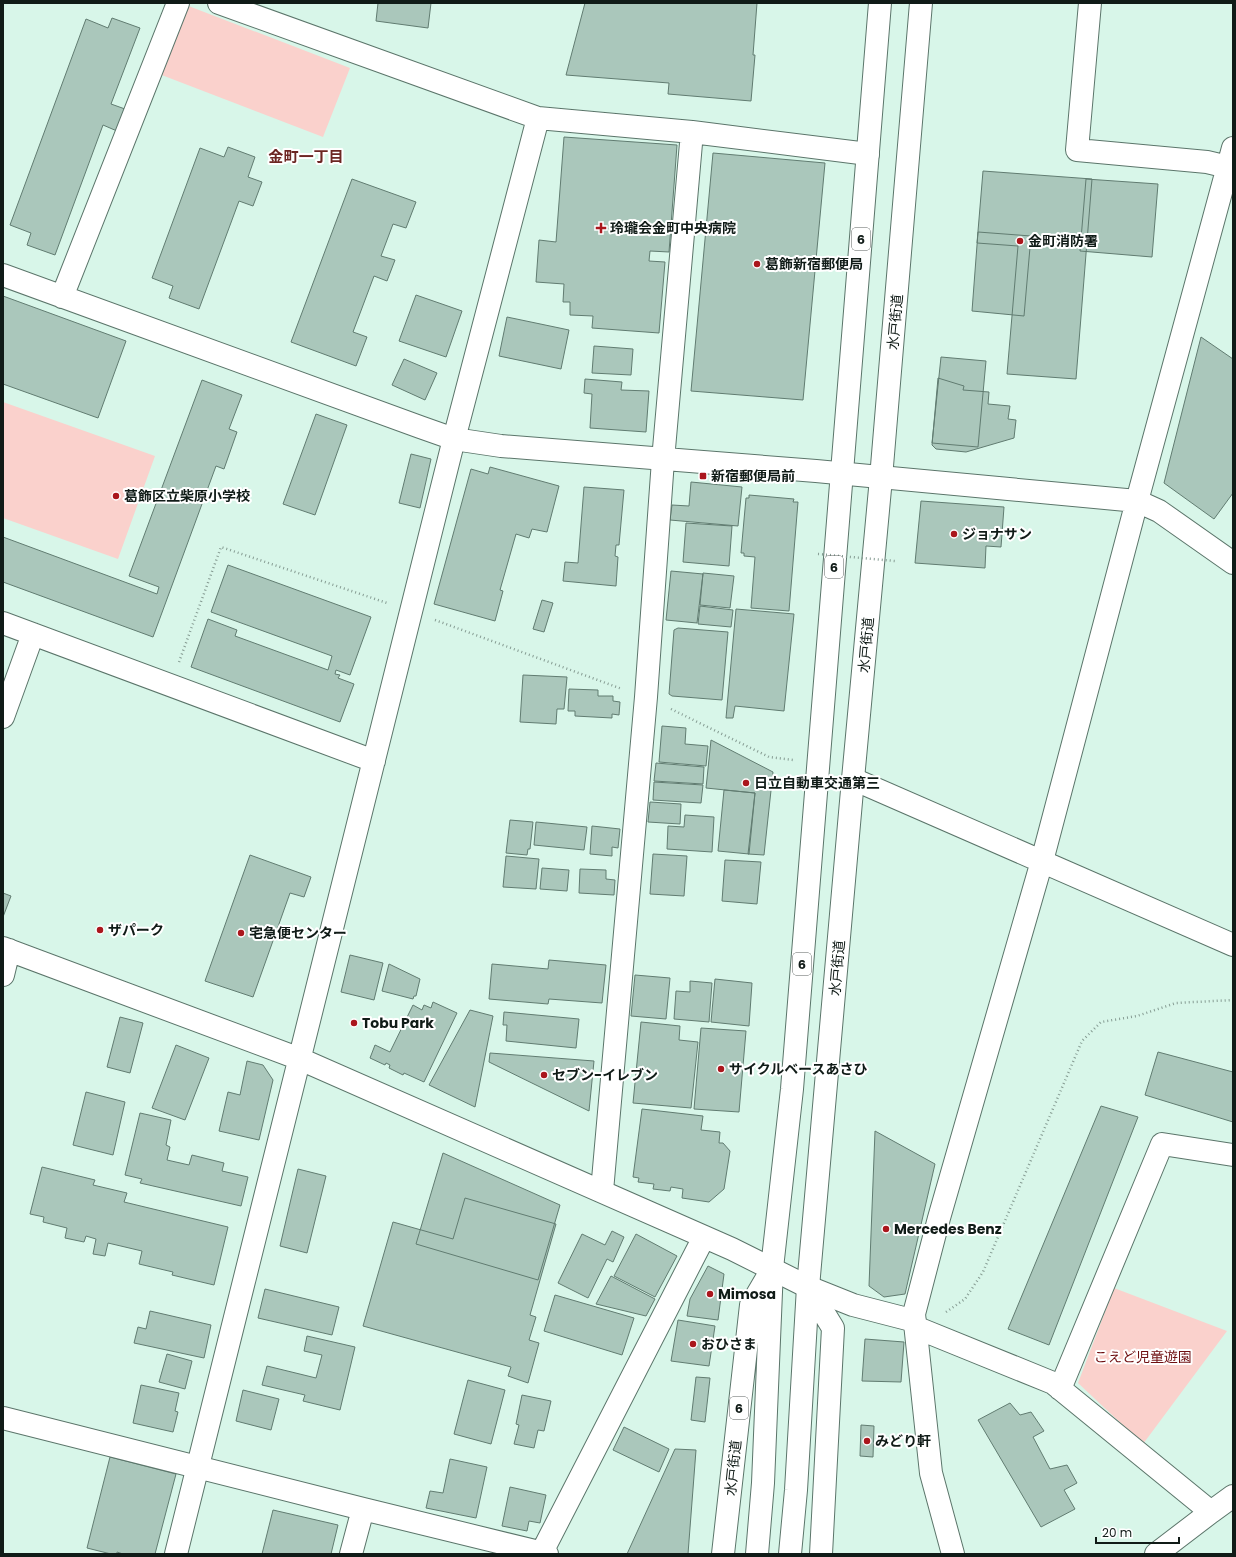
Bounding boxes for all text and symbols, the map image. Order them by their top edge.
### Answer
district label: 金町一丁目 [268,146,344,167]
place label: 玲瓏会金町中央病院 [610,218,736,238]
marker: 玲瓏会金町中央病院 [595,222,607,234]
road number: 6 [852,228,870,250]
place label: 金町消防署 [1028,231,1098,251]
marker: 金町消防署 [1015,236,1025,246]
place label: 葛飾新宿郵便局 [765,254,863,274]
marker: 葛飾新宿郵便局 [752,259,762,269]
street label: 水戸街道 [883,293,907,351]
place label: 新宿郵便局前 [711,466,795,486]
marker: 新宿郵便局前 [698,471,708,481]
place label: 葛飾区立柴原小学校 [124,486,250,506]
marker: 葛飾区立柴原小学校 [111,491,121,501]
place label: ジョナサン [962,524,1032,544]
marker: ジョナサン [949,529,959,539]
road number: 6 [825,556,843,578]
street label: 水戸街道 [854,616,878,674]
place label: 日立自動車交通第三 [754,773,880,793]
marker: 日立自動車交通第三 [741,778,751,788]
place label: ザパーク [108,920,164,940]
place label: 宅急便センター [249,923,347,943]
marker: ザパーク [95,925,105,935]
marker: 宅急便センター [236,928,246,938]
street label: 水戸街道 [825,939,849,997]
road number: 6 [793,953,811,975]
place label: Tobu Park [362,1013,434,1033]
marker: Tobu Park [349,1018,359,1028]
place label: サイクルベースあさひ [729,1059,868,1079]
marker: サイクルベースあさひ [716,1064,726,1074]
place label: セブン-イレブン [552,1065,658,1085]
marker: セブン-イレブン [539,1070,549,1080]
place label: Mercedes Benz [894,1219,1002,1239]
marker: Mercedes Benz [881,1224,891,1234]
place label: Mimosa [718,1284,776,1304]
marker: Mimosa [705,1289,715,1299]
place label: おひさま [701,1334,757,1354]
marker: おひさま [688,1339,698,1349]
park label: こえど児童遊園 [1094,1347,1192,1367]
road number: 6 [730,1397,748,1419]
place label: みどり軒 [875,1431,931,1451]
marker: みどり軒 [862,1436,872,1446]
street label: 水戸街道 [720,1439,746,1497]
scale bar [1096,1519,1179,1545]
text: 20 m [1102,1524,1132,1541]

